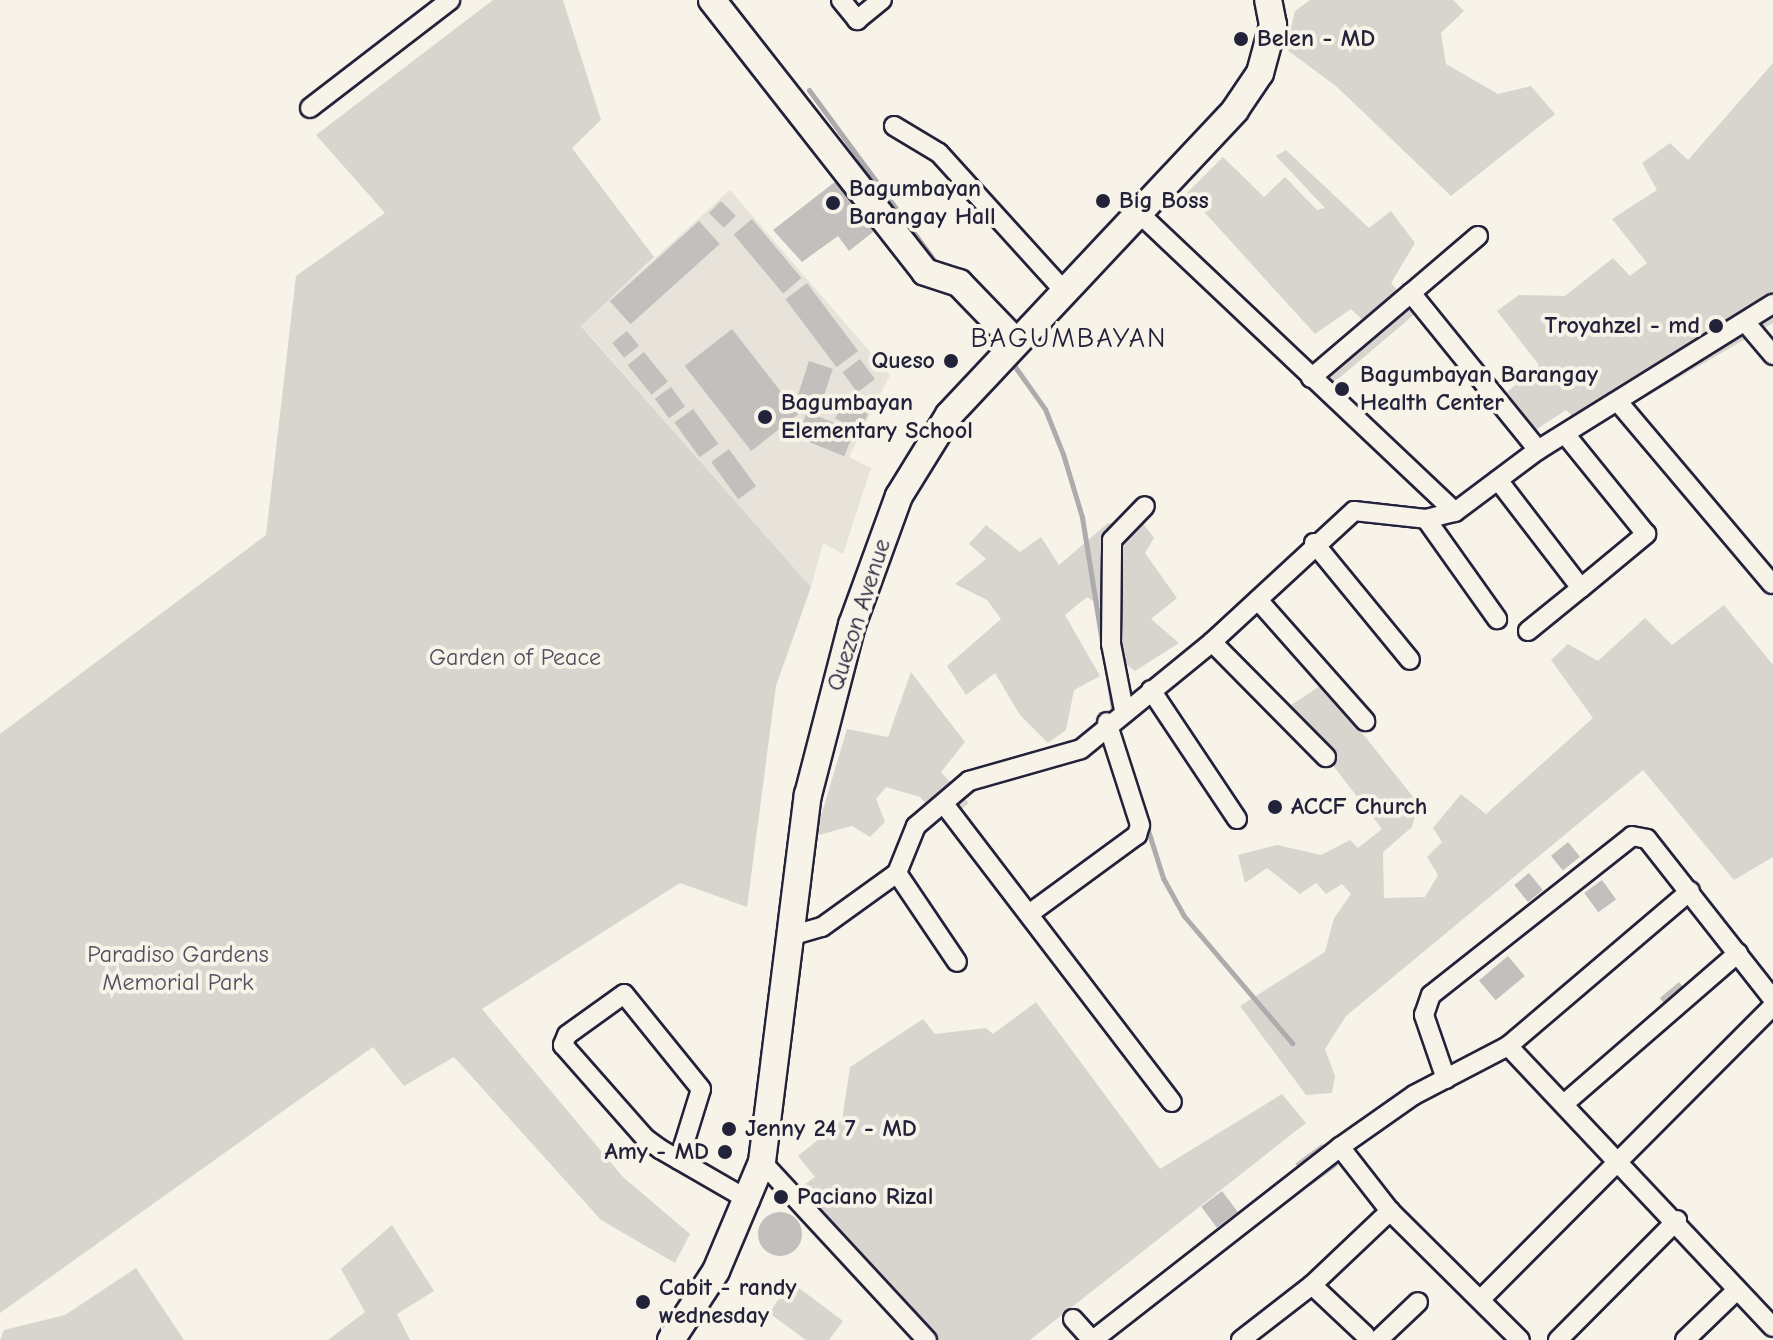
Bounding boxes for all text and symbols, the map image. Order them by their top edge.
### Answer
place label: Belen - MD [1257,25,1375,53]
marker: Belen - MD [1232,30,1250,48]
place label: Bagumbayan Barangay Hall [849,175,996,231]
place label: Big Boss [1119,187,1209,215]
marker: Big Boss [1094,192,1112,210]
marker: Bagumbayan Barangay Hall [824,194,842,212]
place label: Troyahzel - md [1545,312,1700,340]
marker: Troyahzel - md [1707,317,1725,335]
district label: BAGUMBAYAN [970,321,1168,355]
place label: Queso [871,347,935,375]
marker: Queso [942,352,960,370]
place label: Bagumbayan Barangay Health Center [1360,361,1598,417]
marker: Bagumbayan Barangay Health Center [1331,378,1353,400]
place label: Bagumbayan Elementary School [781,389,973,445]
marker: Bagumbayan Elementary School [756,408,774,426]
street label: Quezon Avenue [821,535,897,695]
park label: Garden of Peace [429,644,601,672]
place label: ACCF Church [1291,793,1428,821]
marker: ACCF Church [1266,798,1284,816]
park label: Paradiso Gardens Memorial Park [87,941,269,997]
place label: Jenny 24 7 - MD [745,1115,917,1143]
marker: Jenny 24 7 - MD [720,1120,738,1138]
place label: Amy - MD [604,1138,709,1166]
marker: Amy - MD [716,1143,734,1161]
place label: Paciano Rizal [797,1183,933,1211]
marker: Paciano Rizal [772,1188,790,1206]
place label: Cabit - randy wednesday [659,1274,797,1330]
marker: Cabit - randy wednesday [634,1293,652,1311]

